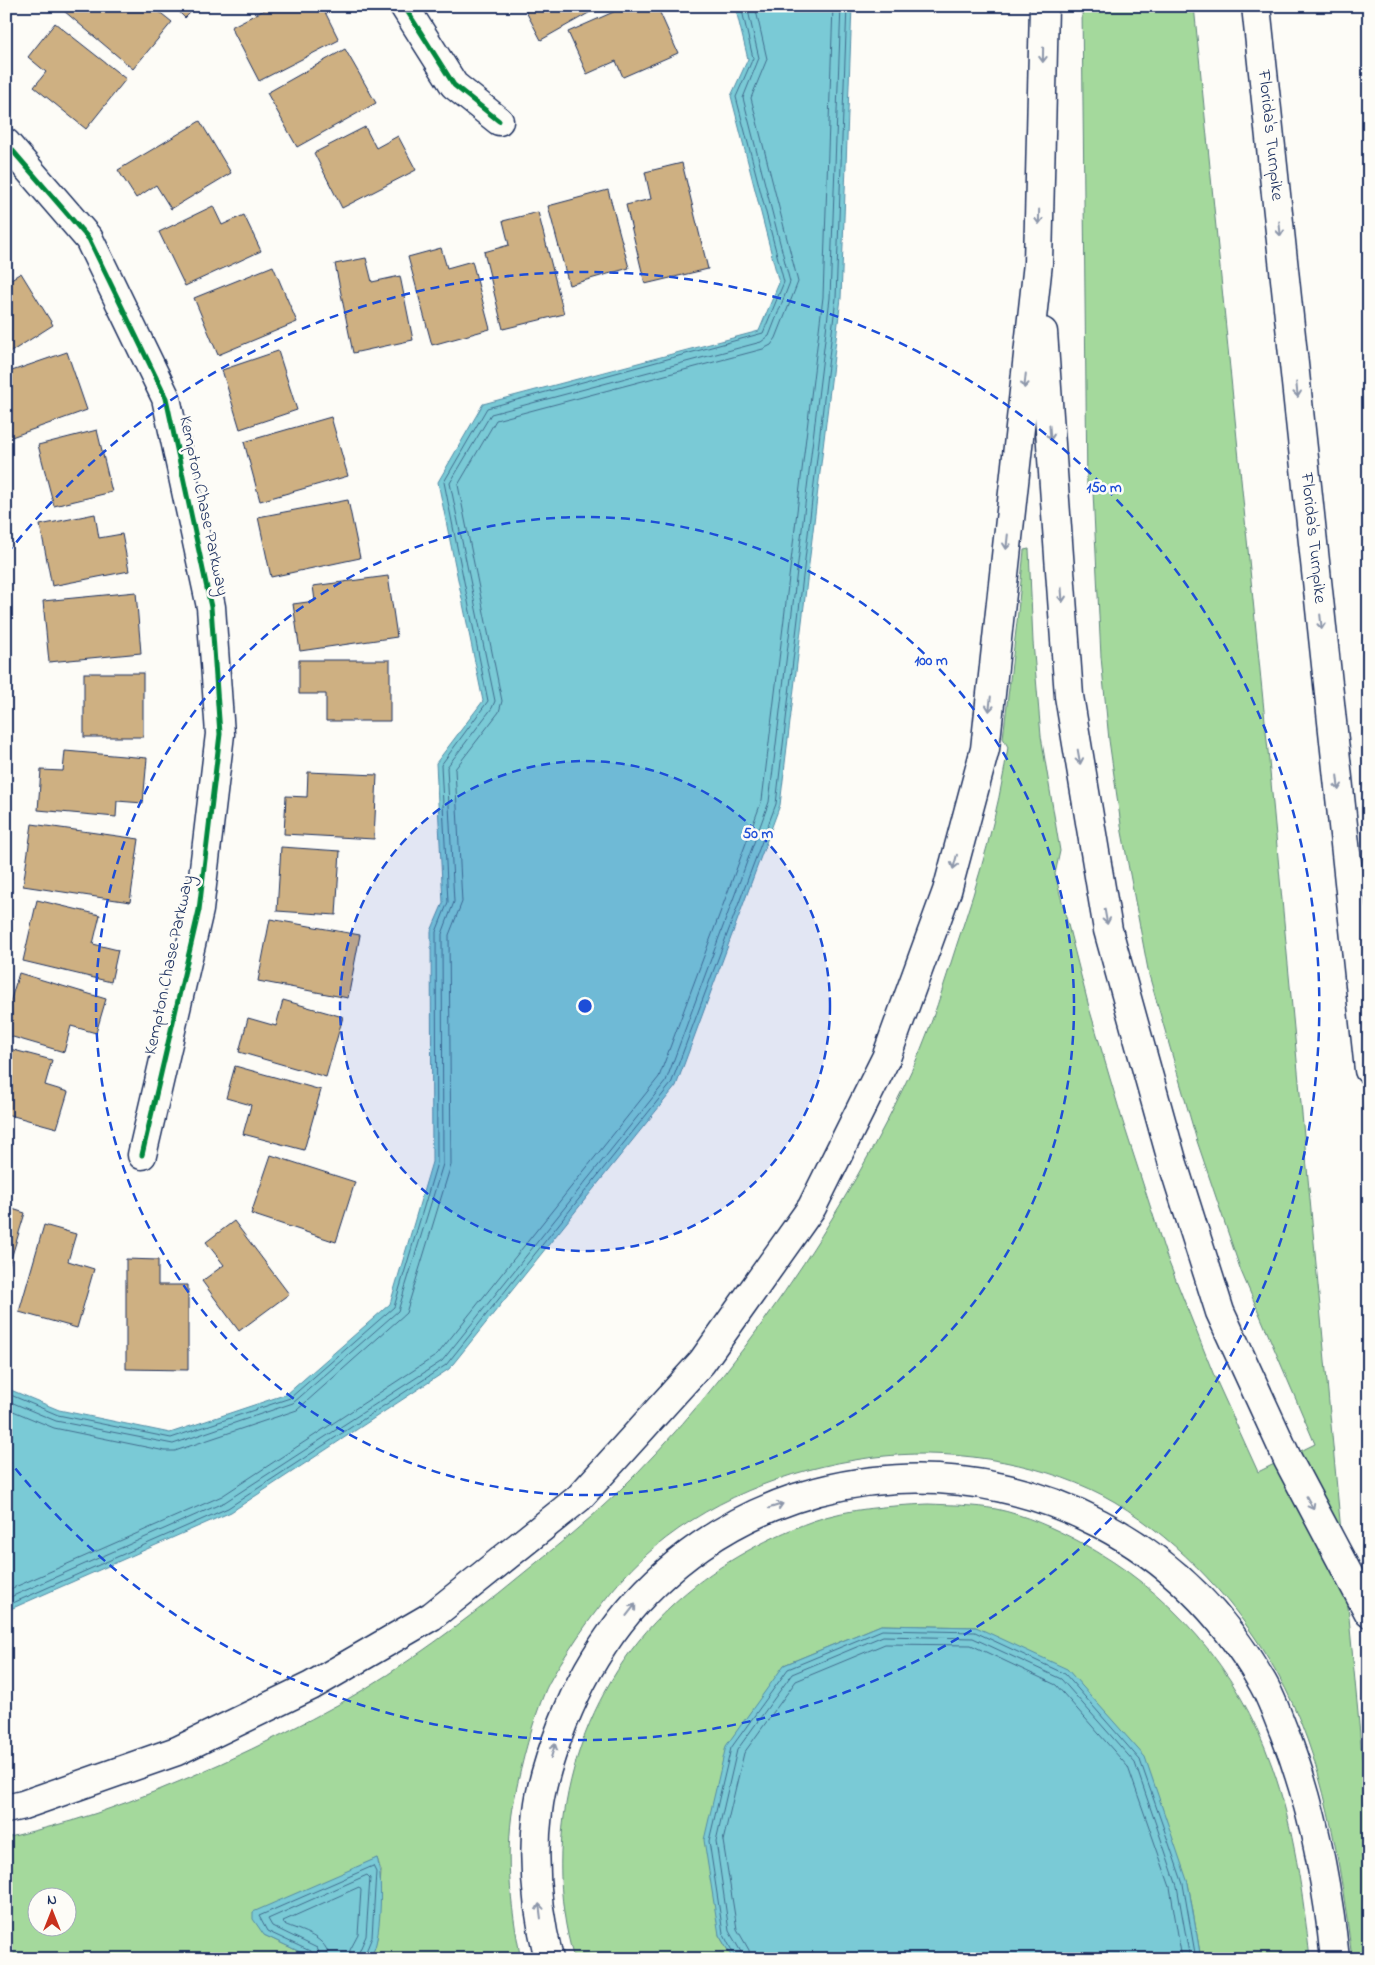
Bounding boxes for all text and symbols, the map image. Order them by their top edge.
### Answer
one-way arrow [1038,46,1048,63]
street label: Florida's Turnpike [1250,68,1290,203]
one-way arrow [1034,209,1044,225]
one-way arrow [1275,220,1285,236]
one-way arrow [1020,372,1030,388]
one-way arrow [1292,382,1302,398]
street label: Kempton Chase Parkway [171,414,235,598]
one-way arrow [1046,425,1055,441]
street label: Florida's Turnpike [1293,470,1332,606]
text: 150 m [1086,477,1122,499]
one-way arrow [1003,534,1012,550]
one-way arrow [1057,587,1066,603]
one-way arrow [1316,613,1326,629]
text: 100 m [914,650,948,672]
one-way arrow [985,695,995,711]
one-way arrow [1075,748,1085,764]
one-way arrow [1333,775,1343,791]
text: 50 m [743,823,774,845]
one-way arrow [949,853,959,869]
street label: Kempton Chase Parkway [138,873,202,1057]
one-way arrow [1101,909,1111,925]
centre of rings [576,997,594,1015]
one-way arrow [1306,1495,1315,1510]
one-way arrow [768,1501,783,1510]
one-way arrow [626,1604,637,1617]
one-way arrow [549,1743,559,1759]
north arrow [28,1888,78,1938]
text: N [47,1890,57,1911]
one-way arrow [535,1903,545,1919]

